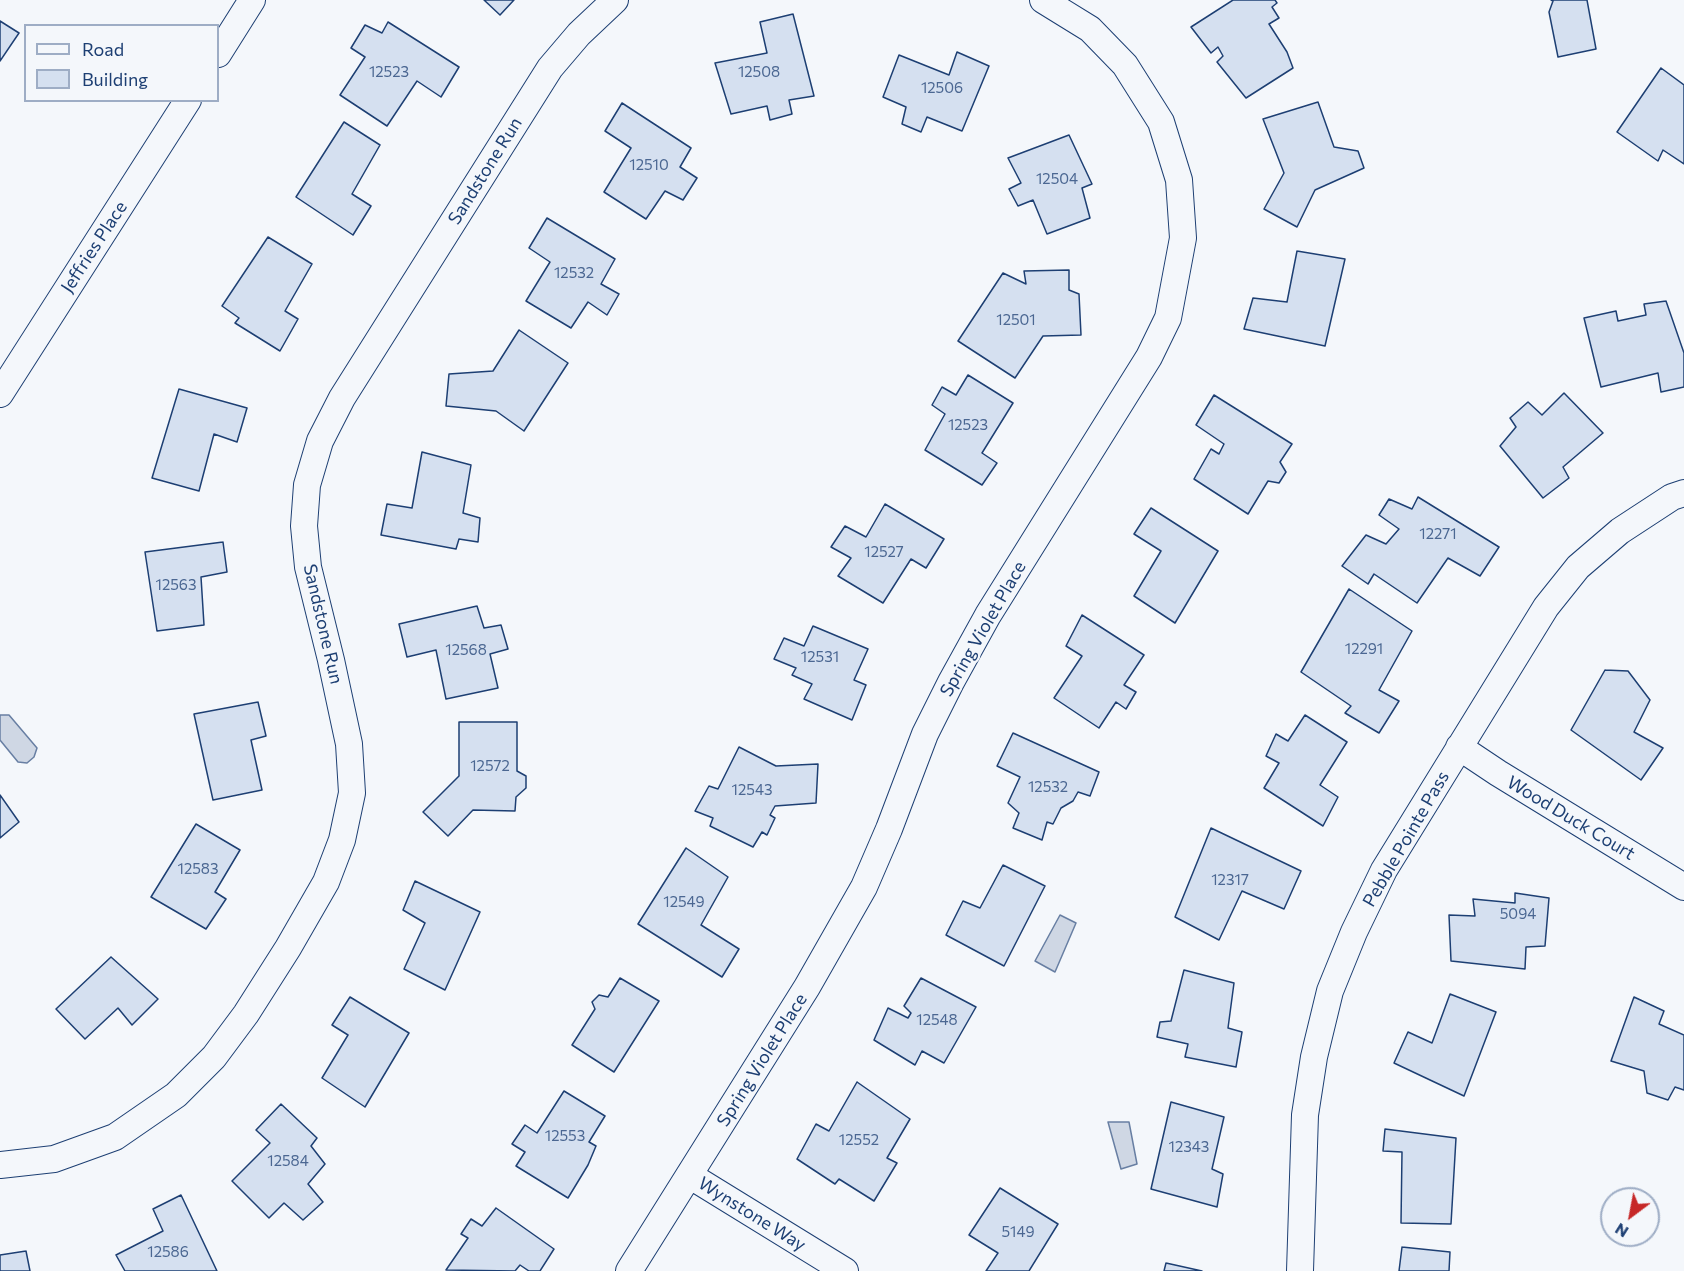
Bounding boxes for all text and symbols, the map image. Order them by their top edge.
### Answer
legend [24,24,219,102]
text: Road [82,38,124,60]
house number: 12523 [369,63,409,81]
house number: 12508 [738,63,780,81]
text: Building [82,68,148,90]
house number: 12506 [921,79,963,97]
street label: Sandstone Run [443,113,527,229]
house number: 12510 [629,156,669,174]
house number: 12504 [1036,170,1078,188]
street label: Jeffries Place [56,197,132,297]
house number: 12532 [554,264,594,282]
house number: 12501 [996,311,1036,329]
house number: 12523 [948,416,988,434]
house number: 12271 [1419,525,1457,543]
house number: 12527 [864,543,904,561]
street label: Spring Violet Place [935,557,1031,701]
street label: Sandstone Run [299,562,347,686]
house number: 12563 [156,576,196,594]
house number: 12291 [1345,640,1383,658]
house number: 12568 [445,641,487,659]
house number: 12531 [801,648,839,666]
house number: 12572 [470,757,510,775]
street label: Pebble Pointe Pass [1358,767,1454,911]
street label: Wood Duck Court [1503,771,1639,865]
house number: 12532 [1028,778,1068,796]
house number: 12543 [732,781,772,799]
house number: 12583 [178,860,218,878]
house number: 12317 [1211,871,1249,889]
house number: 12549 [663,893,705,911]
house number: 5094 [1500,905,1536,923]
street label: Spring Violet Place [712,990,812,1130]
house number: 12548 [916,1011,958,1029]
house number: 12553 [545,1127,585,1145]
house number: 12552 [839,1131,879,1149]
house number: 12343 [1169,1138,1209,1156]
house number: 12584 [267,1152,309,1170]
street label: Wynstone Way [694,1172,810,1256]
north arrow [1600,1187,1660,1247]
text: N [1611,1220,1631,1242]
house number: 5149 [1001,1223,1035,1241]
house number: 12586 [147,1243,189,1261]

